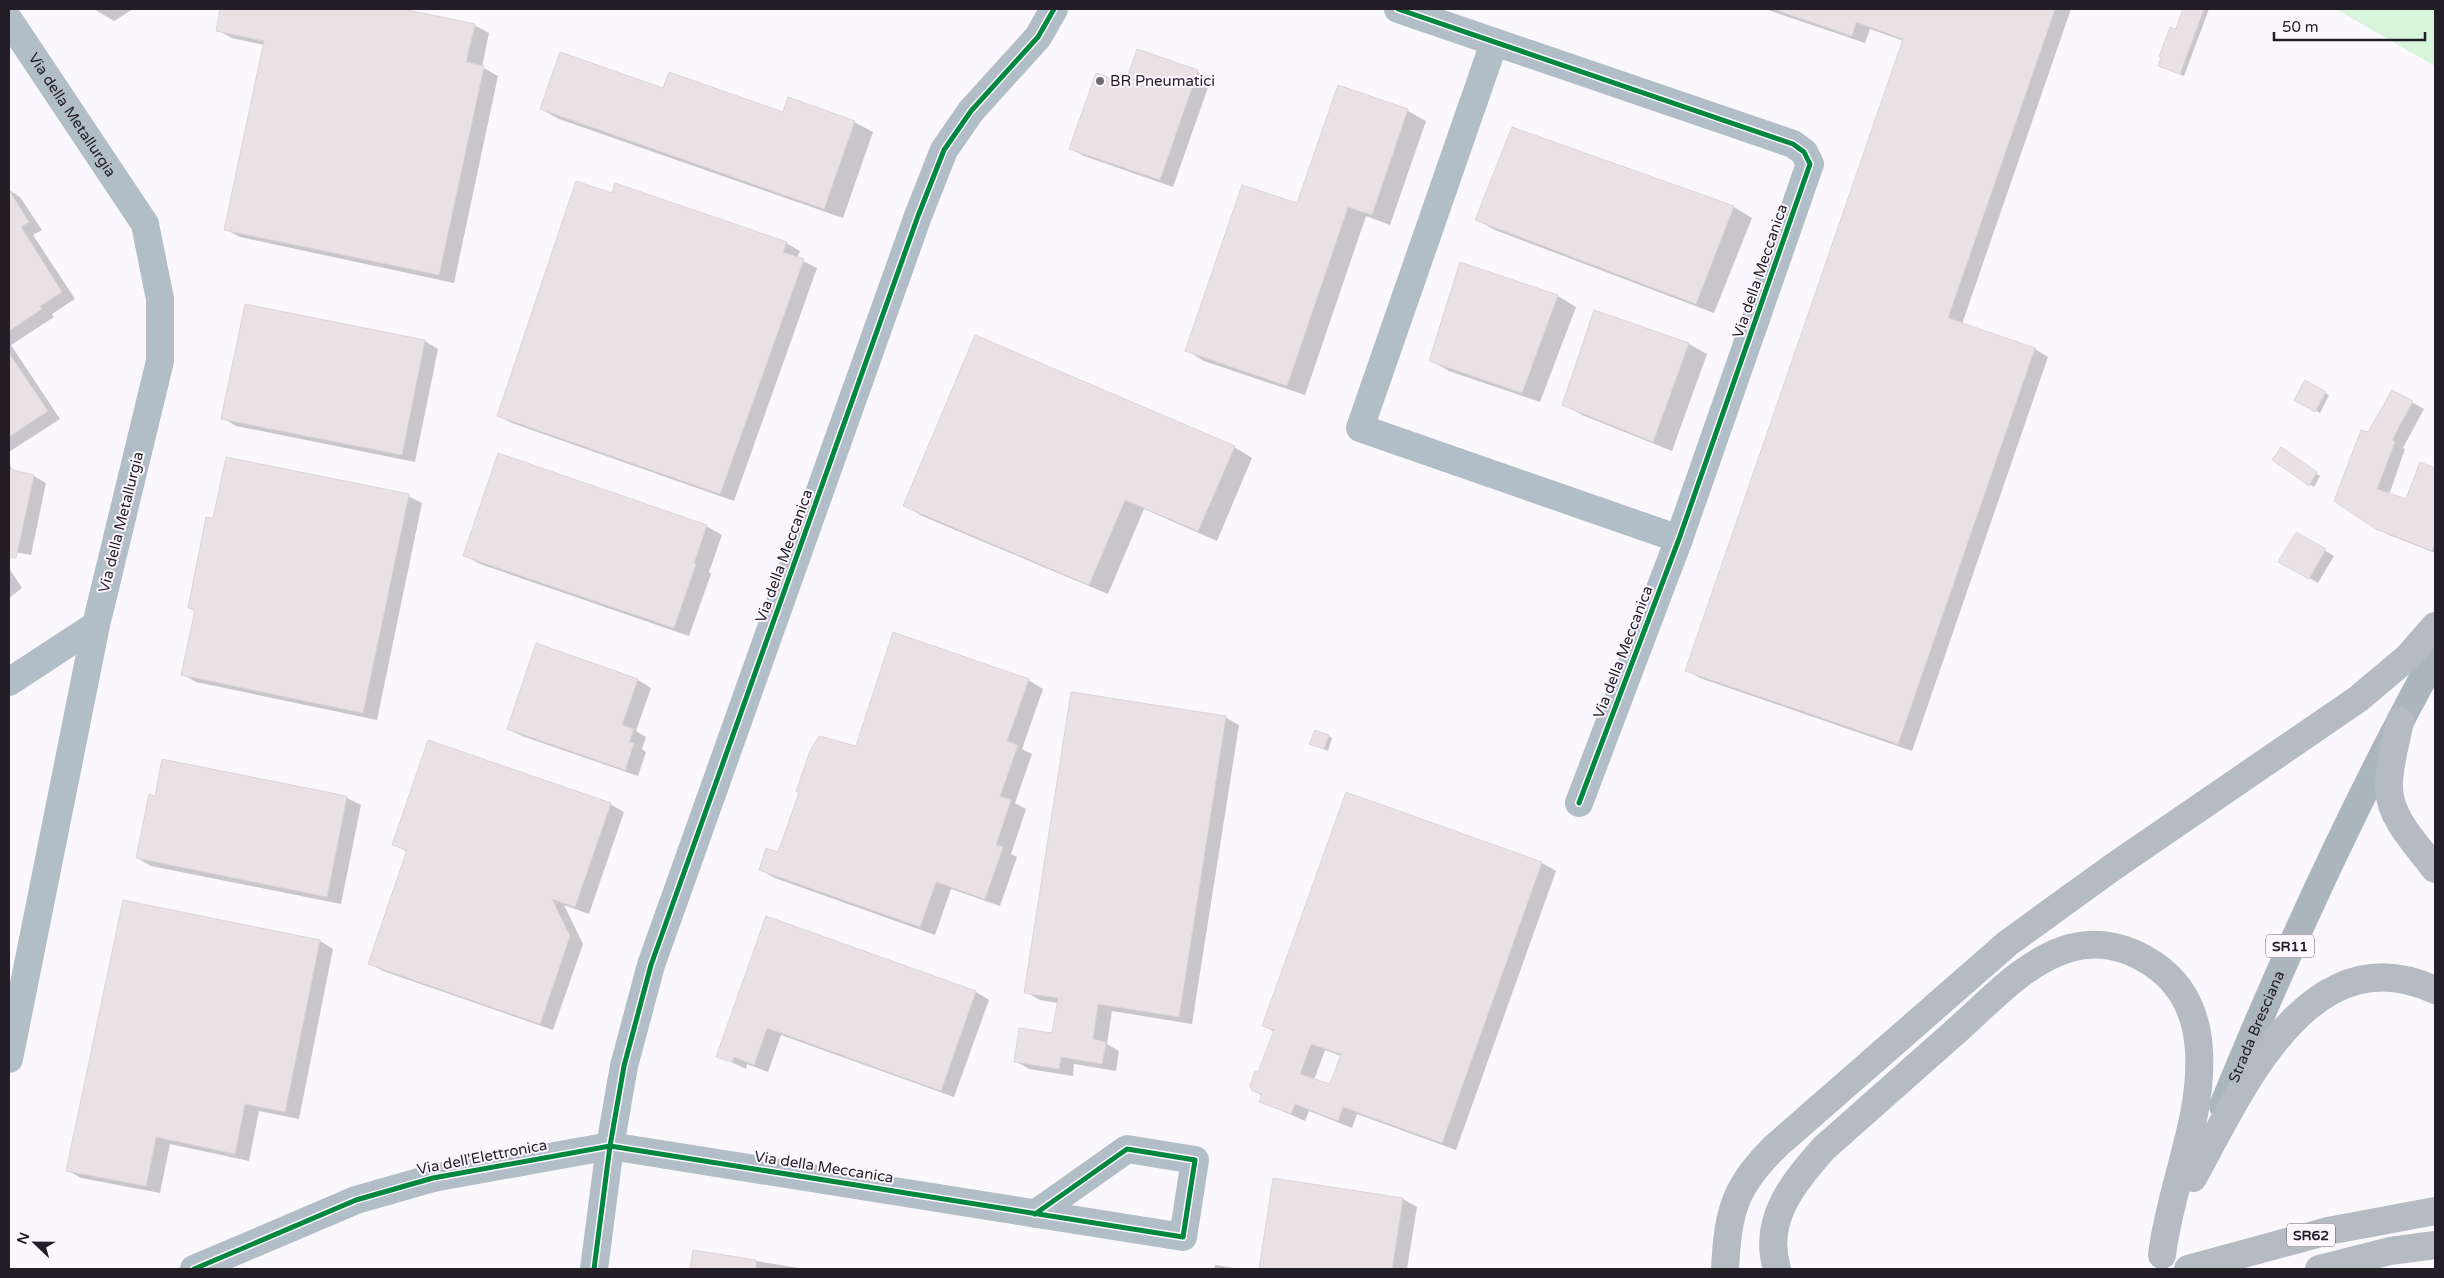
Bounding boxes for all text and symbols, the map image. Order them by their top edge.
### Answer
scale bar [2274,10,2425,42]
text: 50 m [2282,18,2319,36]
street label: Via della Metallurgia [25,50,120,180]
place label: BR Pneumatici [1110,72,1215,90]
marker: BR Pneumatici [1094,75,1106,87]
street label: Via della Meccanica [1729,202,1791,340]
street label: Via della Metallurgia [95,450,147,594]
street label: Via della Meccanica [752,487,816,625]
street label: Via della Meccanica [1589,583,1657,721]
road number: SR11 [2266,934,2314,958]
street label: Strada Bresciana [2225,968,2288,1085]
street label: Via dell'Elettronica [415,1136,549,1178]
street label: Via della Meccanica [753,1147,895,1187]
north arrow [10,1218,60,1268]
road number: SR62 [2287,1224,2335,1246]
text: N [13,1230,33,1247]

